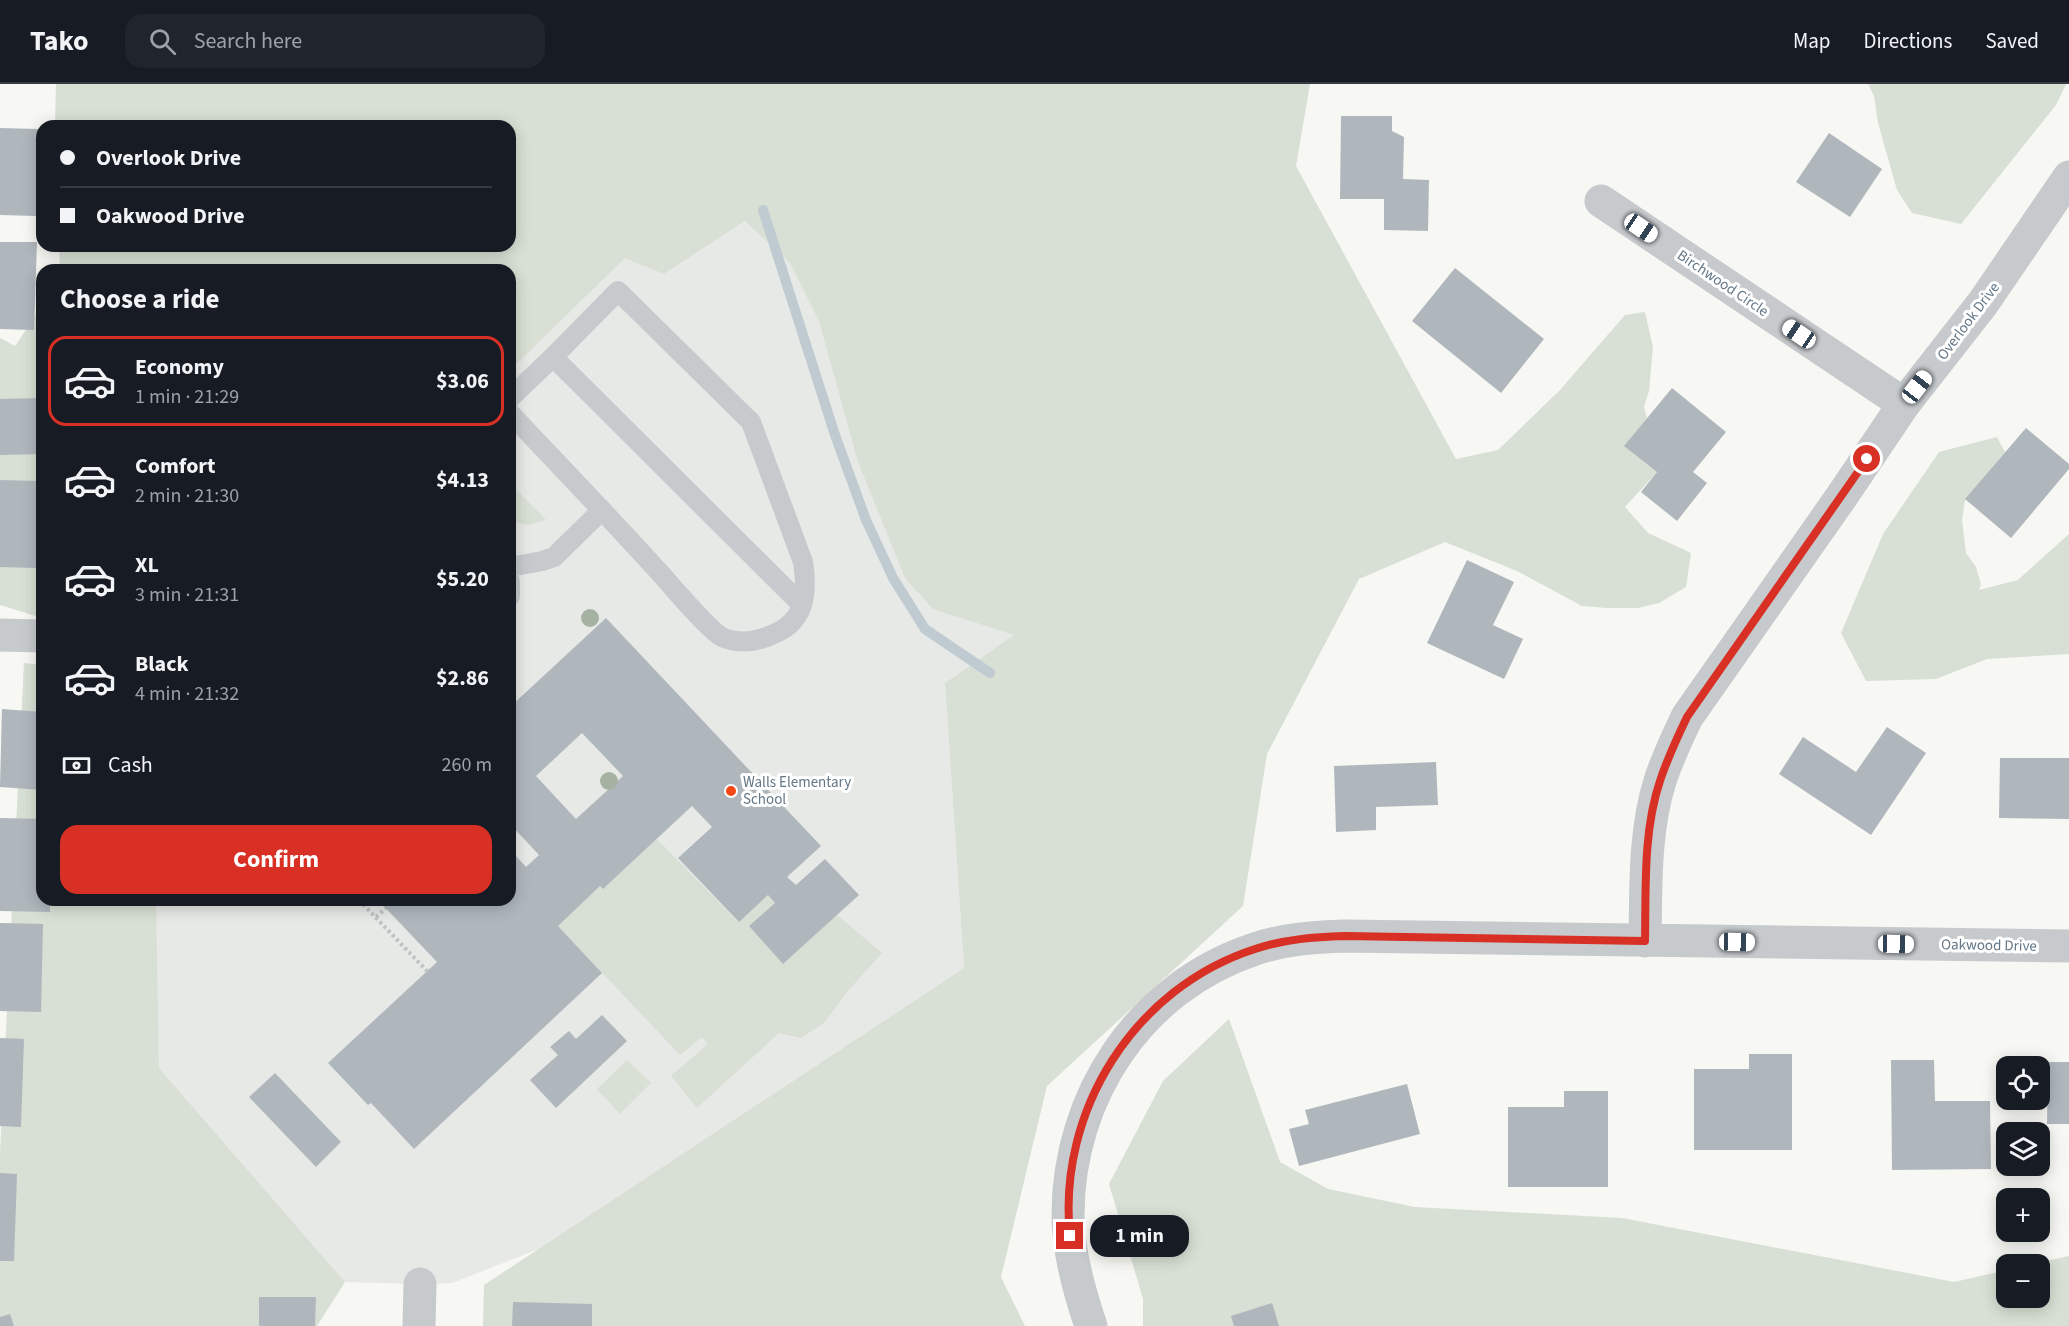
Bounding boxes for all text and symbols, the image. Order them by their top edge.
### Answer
search box [125,14,545,68]
text: Tako [30,21,89,61]
icon: search [146,25,179,58]
text: Search here [194,25,302,57]
text: Map [1793,26,1831,56]
text: Directions [1864,26,1952,56]
text: Saved [1985,26,2039,56]
text: Overlook Drive [96,142,241,174]
text: Oakwood Drive [96,200,245,232]
car [1621,210,1661,246]
street label: Birchwood Circle [1673,245,1773,322]
street label: Overlook Drive [1932,278,2005,365]
text: Choose a ride [60,280,220,319]
car [1779,316,1819,352]
text: Economy [135,351,224,383]
icon: car [63,354,117,408]
text: $3.06 [436,365,489,397]
car [1899,367,1935,407]
text: 1 min · 21:29 [135,383,239,411]
route start [1853,445,1880,472]
text: Comfort [135,450,216,482]
icon: car [63,453,117,507]
text: $4.13 [436,464,489,496]
text: 2 min · 21:30 [135,482,239,510]
text: XL [135,549,159,581]
icon: car [63,552,117,606]
text: $5.20 [436,563,489,595]
text: 3 min · 21:31 [135,581,239,609]
text: Black [135,648,189,680]
icon: car [63,651,117,705]
text: $2.86 [436,662,489,694]
text: 4 min · 21:32 [135,680,239,708]
icon: cash [60,749,93,782]
text: Cash [108,749,153,781]
text: 260 m [442,751,492,779]
place label: Walls Elementary School [743,772,851,810]
marker: Walls Elementary School [724,784,738,798]
button: Confirm [60,825,492,894]
car [1719,933,1755,951]
street label: Oakwood Drive [1941,934,2037,957]
car [1878,935,1914,953]
map controls [1996,1056,2050,1308]
button: locate [1996,1056,2050,1110]
button: layers [1996,1122,2050,1176]
button: + [1996,1188,2050,1242]
callout: 1 min [1091,1215,1190,1257]
route end [1056,1222,1083,1249]
text: 1 min [1115,1222,1164,1250]
button: − [1996,1254,2050,1308]

